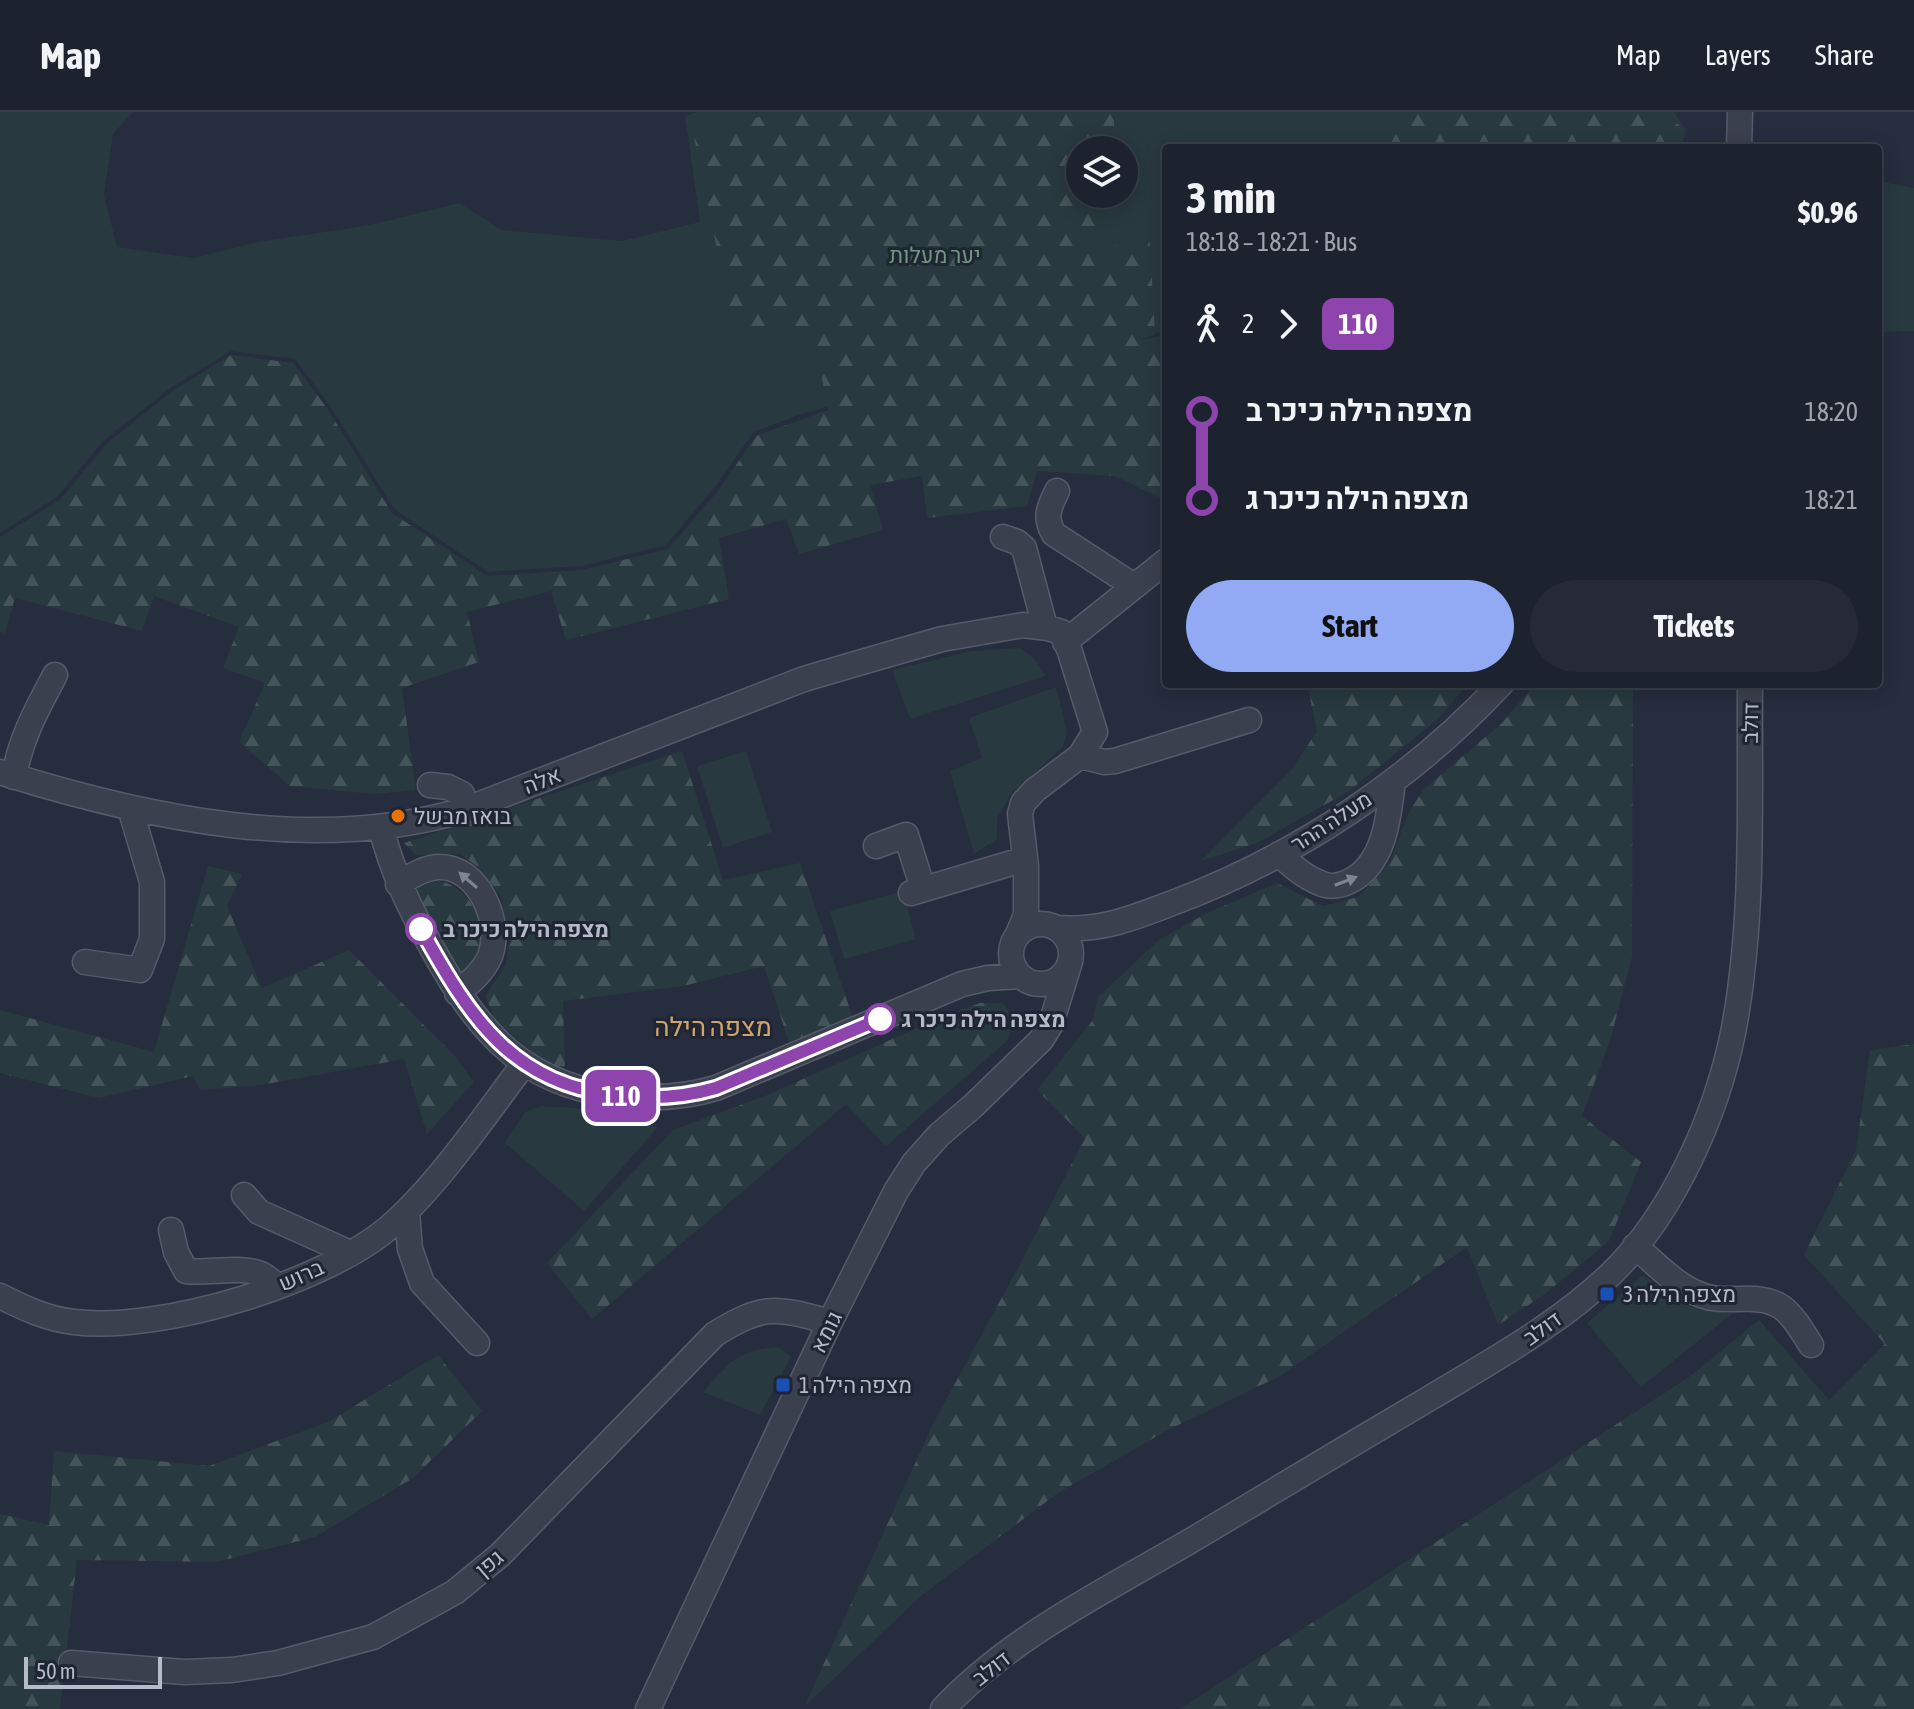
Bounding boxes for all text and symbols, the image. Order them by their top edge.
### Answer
text: Map [40,34,101,77]
text: Map [1616,39,1661,71]
text: Layers [1705,39,1771,71]
text: Share [1815,39,1874,71]
map controls [1066,136,1138,208]
button: layers [1066,136,1138,208]
text: 3 min [1186,172,1276,222]
text: $0.96 [1798,195,1858,229]
text: 18:18 – 18:21 · Bus [1186,227,1357,257]
park label: יער מעלות [889,242,981,268]
icon: walk [1186,302,1230,346]
icon: forward [1266,302,1310,346]
text: 110 [1338,308,1378,340]
text: 2 [1242,309,1254,339]
text: מצפה הילה כיכר ב [1246,393,1472,427]
text: 18:20 [1804,397,1858,427]
text: מצפה הילה כיכר ג [1246,481,1469,515]
text: 18:21 [1804,485,1858,515]
button: Start [1186,580,1514,672]
button: Tickets [1530,580,1858,672]
street label: דולב [1737,702,1763,744]
street label: אלה [519,761,565,799]
street label: מעלה ההר [1286,785,1376,857]
place label: בואז מבשל [414,803,512,829]
marker: בואז מבשל [389,807,407,825]
one-way arrow [458,872,478,889]
one-way arrow [1334,874,1358,887]
marker: מצפה הילה כיכר ב [406,914,436,944]
place label: מצפה הילה כיכר ב [443,916,609,942]
marker: מצפה הילה כיכר ג [865,1004,895,1034]
place label: מצפה הילה כיכר ג [902,1006,1066,1032]
district label: מצפה הילה [654,1012,772,1042]
line badge: 110 [575,1070,667,1122]
text: 110 [601,1080,641,1112]
street label: ברוש [275,1254,328,1296]
place label: מצפה הילה 3 [1623,1281,1736,1307]
marker: מצפה הילה 3 [1598,1285,1616,1303]
street label: דולב [1518,1305,1566,1351]
street label: גומא [805,1307,847,1357]
place label: מצפה הילה 1 [799,1372,912,1398]
marker: מצפה הילה 1 [774,1376,792,1394]
street label: גפן [470,1544,508,1582]
street label: דולב [967,1645,1015,1691]
scale bar [24,1653,162,1689]
text: 50 m [36,1658,76,1684]

